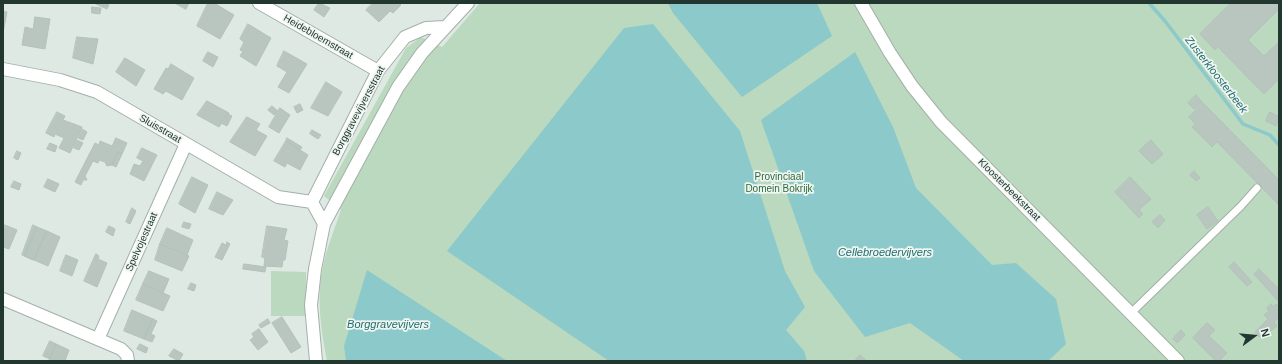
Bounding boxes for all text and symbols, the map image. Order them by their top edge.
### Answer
street label: Heidebloemstraat [281,12,355,62]
water label: Zusterkloosterbeek [1182,34,1250,116]
street label: Borggravevijversstraat [330,64,388,158]
street label: Sluisstraat [137,112,183,146]
street label: Kloosterbeekstraat [975,156,1043,224]
park label: Provinciaal Domein Bokrijk [745,171,813,194]
street label: Spelvojestraat [124,211,160,273]
water label: Cellebroedervijvers [838,246,932,260]
north arrow [1234,316,1274,356]
water label: Borggravevijvers [347,318,429,332]
text: N [1259,327,1272,338]

